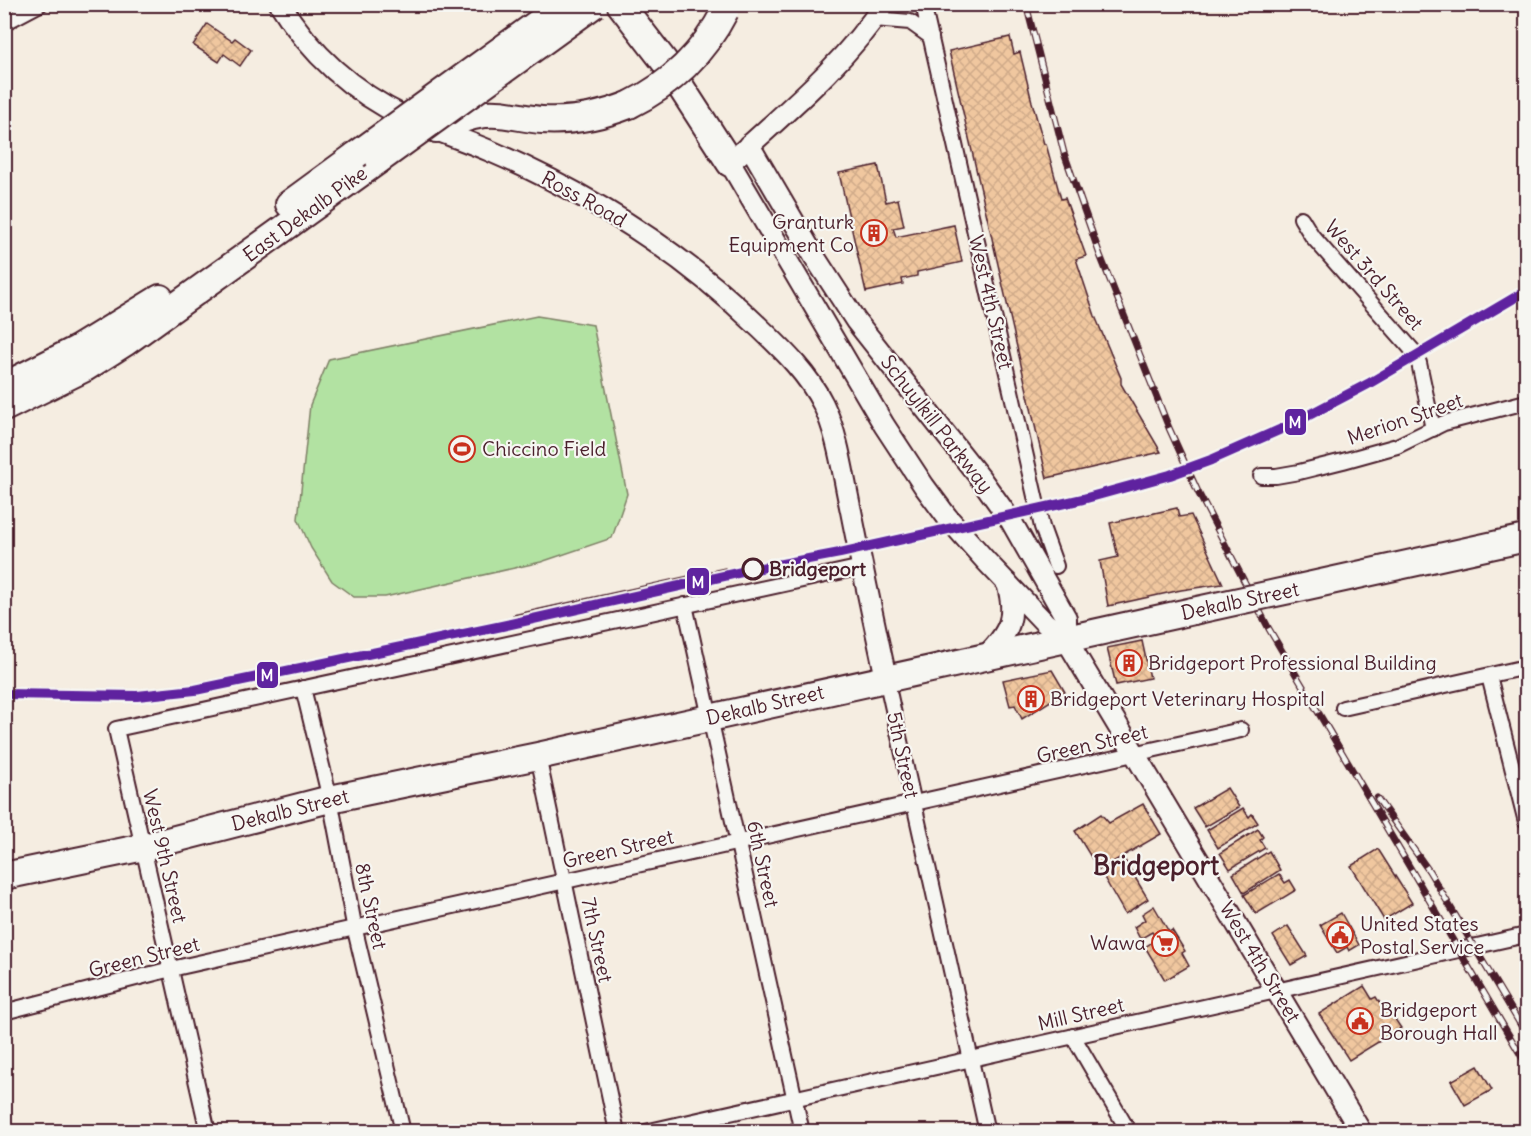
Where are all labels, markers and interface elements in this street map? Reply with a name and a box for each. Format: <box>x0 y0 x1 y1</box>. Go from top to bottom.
street label: East Dekalb Pike <box>238 160 372 267</box>
street label: Ross Road <box>537 165 631 232</box>
place label: Granturk Equipment Co <box>729 209 854 257</box>
street label: West 3rd Street <box>1320 214 1429 335</box>
building icon: Granturk Equipment Co <box>859 218 889 248</box>
street label: West 4th Street <box>964 232 1019 372</box>
street label: Schuylkill Parkway <box>876 350 999 498</box>
street label: Merion Street <box>1344 387 1466 450</box>
line badge: M <box>1284 408 1307 436</box>
text: M <box>1289 412 1302 432</box>
sports icon: Chiccino Field <box>447 434 477 464</box>
place label: Chiccino Field <box>482 436 606 461</box>
place label: Bridgeport <box>769 556 866 581</box>
marker: Bridgeport <box>742 558 764 580</box>
line badge: M <box>686 567 710 596</box>
text: M <box>692 572 705 592</box>
street label: Dekalb Street <box>1179 576 1301 625</box>
building icon: Bridgeport Professional Building <box>1114 648 1144 678</box>
place label: Bridgeport Professional Building <box>1148 650 1437 675</box>
line badge: M <box>256 661 279 689</box>
text: M <box>261 665 274 685</box>
street label: Dekalb Street <box>704 679 826 730</box>
building icon: Bridgeport Veterinary Hospital <box>1016 684 1046 714</box>
place label: Bridgeport Veterinary Hospital <box>1050 686 1325 711</box>
street label: 5th Street <box>882 709 925 801</box>
street label: Green Street <box>1034 719 1150 768</box>
street label: Dekalb Street <box>229 783 351 836</box>
street label: West 9th Street <box>138 786 193 926</box>
street label: 6th Street <box>742 818 785 910</box>
street label: Green Street <box>560 824 676 873</box>
district label: Bridgeport <box>1093 849 1219 882</box>
street label: 8th Street <box>350 860 393 952</box>
street label: 7th Street <box>576 895 619 985</box>
street label: West 4th Street <box>1214 897 1307 1027</box>
place label: United States Postal Service <box>1360 911 1484 959</box>
public building icon: United States Postal Service <box>1325 920 1355 950</box>
supermarket icon: Wawa <box>1150 928 1180 958</box>
place label: Wawa <box>1090 930 1146 955</box>
street label: Green Street <box>86 931 202 982</box>
street label: Mill Street <box>1035 991 1127 1036</box>
place label: Bridgeport Borough Hall <box>1380 997 1497 1045</box>
public building icon: Bridgeport Borough Hall <box>1345 1006 1375 1036</box>

